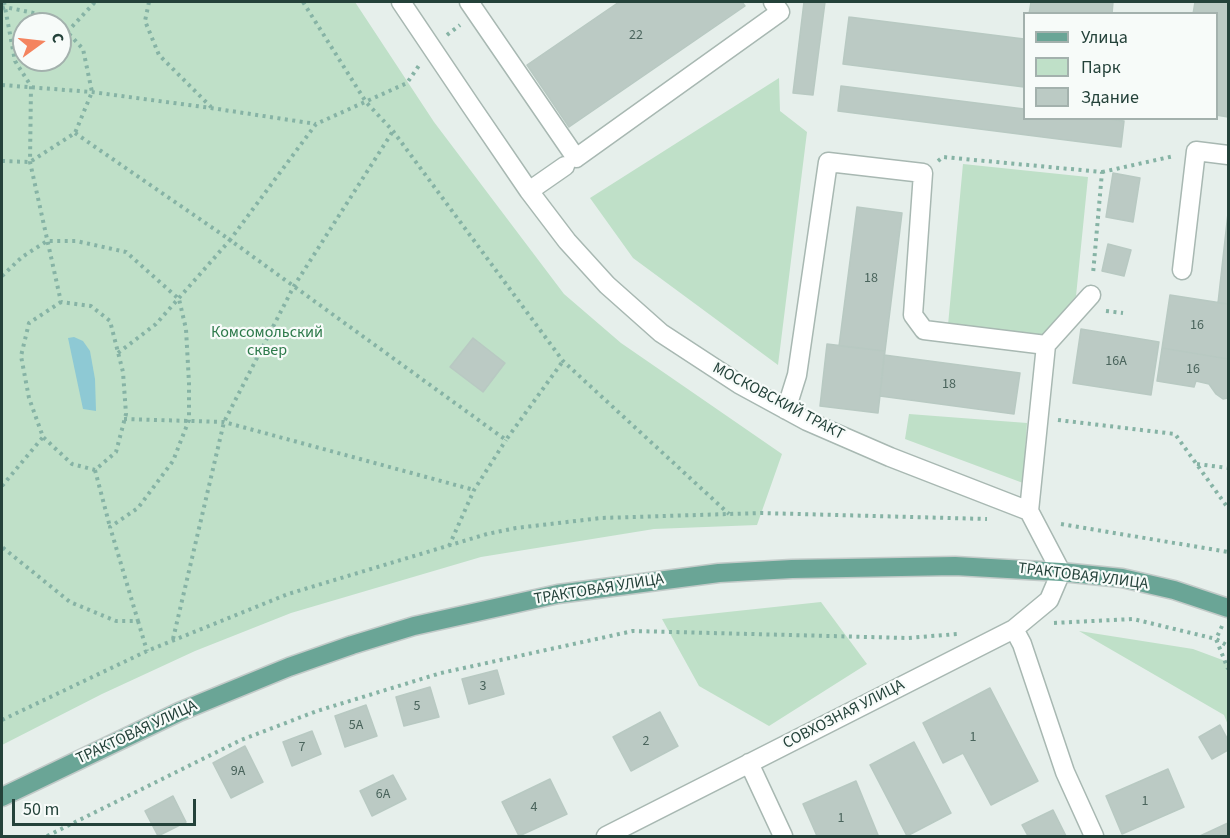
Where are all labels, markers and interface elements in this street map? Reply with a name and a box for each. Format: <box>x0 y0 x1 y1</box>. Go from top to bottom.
north arrow <box>12 12 72 72</box>
legend <box>1023 12 1218 120</box>
text: Улица <box>1081 25 1128 50</box>
house number: 22 <box>629 28 643 44</box>
text: С <box>46 31 69 45</box>
text: Парк <box>1081 55 1121 80</box>
text: Здание <box>1081 85 1139 110</box>
house number: 18 <box>864 271 878 287</box>
house number: 16 <box>1190 318 1204 334</box>
park label: Комсомольский сквер <box>211 323 323 361</box>
house number: 16А <box>1105 354 1127 370</box>
street label: МОСКОВСКИЙ ТРАКТ <box>709 359 847 445</box>
house number: 16 <box>1186 362 1200 378</box>
house number: 18 <box>942 377 956 393</box>
street label: ТРАКТОВАЯ УЛИЦА <box>1017 559 1149 595</box>
street label: ТРАКТОВАЯ УЛИЦА <box>533 570 665 610</box>
street label: СОВХОЗНАЯ УЛИЦА <box>780 676 908 754</box>
house number: 3 <box>480 679 486 695</box>
street label: ТРАКТОВАЯ УЛИЦА <box>74 697 200 769</box>
house number: 5 <box>414 699 420 715</box>
house number: 5А <box>349 718 363 734</box>
house number: 1 <box>970 730 976 746</box>
house number: 2 <box>643 734 649 750</box>
house number: 7 <box>299 740 305 756</box>
house number: 9А <box>231 764 245 780</box>
scale bar <box>15 787 200 825</box>
house number: 6А <box>376 787 390 803</box>
house number: 1 <box>1142 794 1148 810</box>
text: 50 m <box>23 797 59 822</box>
house number: 4 <box>531 800 537 816</box>
house number: 1 <box>838 811 844 827</box>

